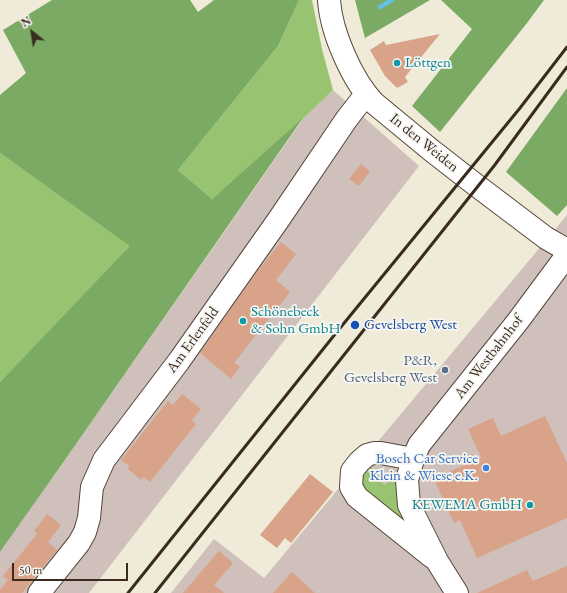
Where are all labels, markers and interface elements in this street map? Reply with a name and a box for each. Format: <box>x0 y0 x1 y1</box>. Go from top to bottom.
north arrow <box>12 12 52 52</box>
text: N <box>19 13 33 30</box>
place label: Löttgen <box>405 54 451 72</box>
marker: Löttgen <box>392 58 402 68</box>
street label: In den Weiden <box>386 110 462 176</box>
street label: Am Erlenfeld <box>163 303 223 377</box>
place label: Schönebeck & Sohn GmbH <box>251 303 341 338</box>
street label: Am Westbahnhof <box>451 311 527 403</box>
marker: Schönebeck & Sohn GmbH <box>238 316 248 326</box>
place label: Gevelsberg West <box>364 316 457 334</box>
marker: Gevelsberg West <box>349 319 361 331</box>
place label: P&R, Gevelsberg West <box>344 352 437 387</box>
marker: P&R, Gevelsberg West <box>440 365 450 375</box>
place label: Bosch Car Service Klein & Wiese e.K. <box>370 450 478 485</box>
marker: Bosch Car Service Klein & Wiese e.K. <box>481 463 491 473</box>
place label: KEWEMA GmbH <box>412 496 522 514</box>
marker: KEWEMA GmbH <box>525 500 535 510</box>
scale bar <box>14 555 130 581</box>
text: 50 m <box>19 562 42 578</box>

